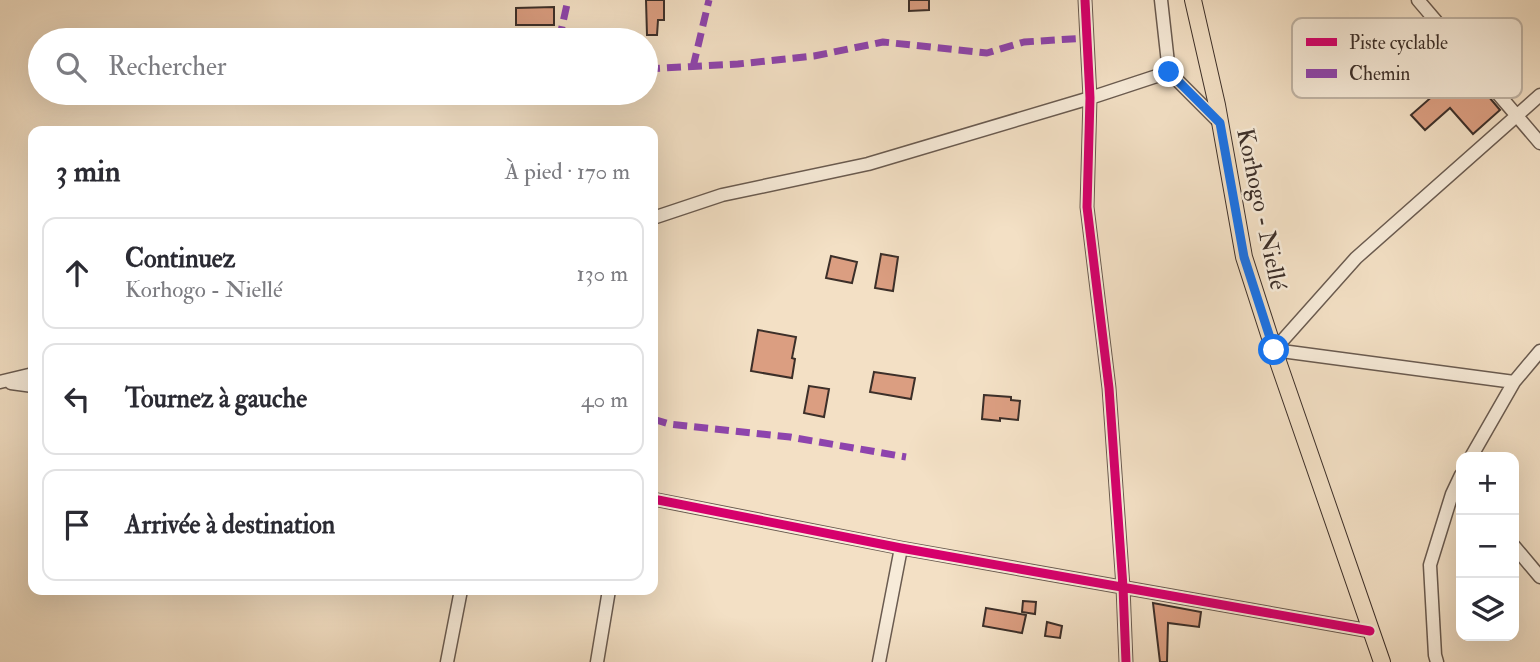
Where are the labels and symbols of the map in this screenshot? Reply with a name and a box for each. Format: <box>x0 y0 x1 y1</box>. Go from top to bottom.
legend <box>1292 18 1522 98</box>
text: Piste cyclable <box>1349 31 1448 55</box>
route end <box>1153 56 1184 87</box>
text: Chemin <box>1349 62 1411 86</box>
street label: Korhogo - Niellé <box>1229 125 1294 294</box>
route start <box>1258 334 1289 365</box>

